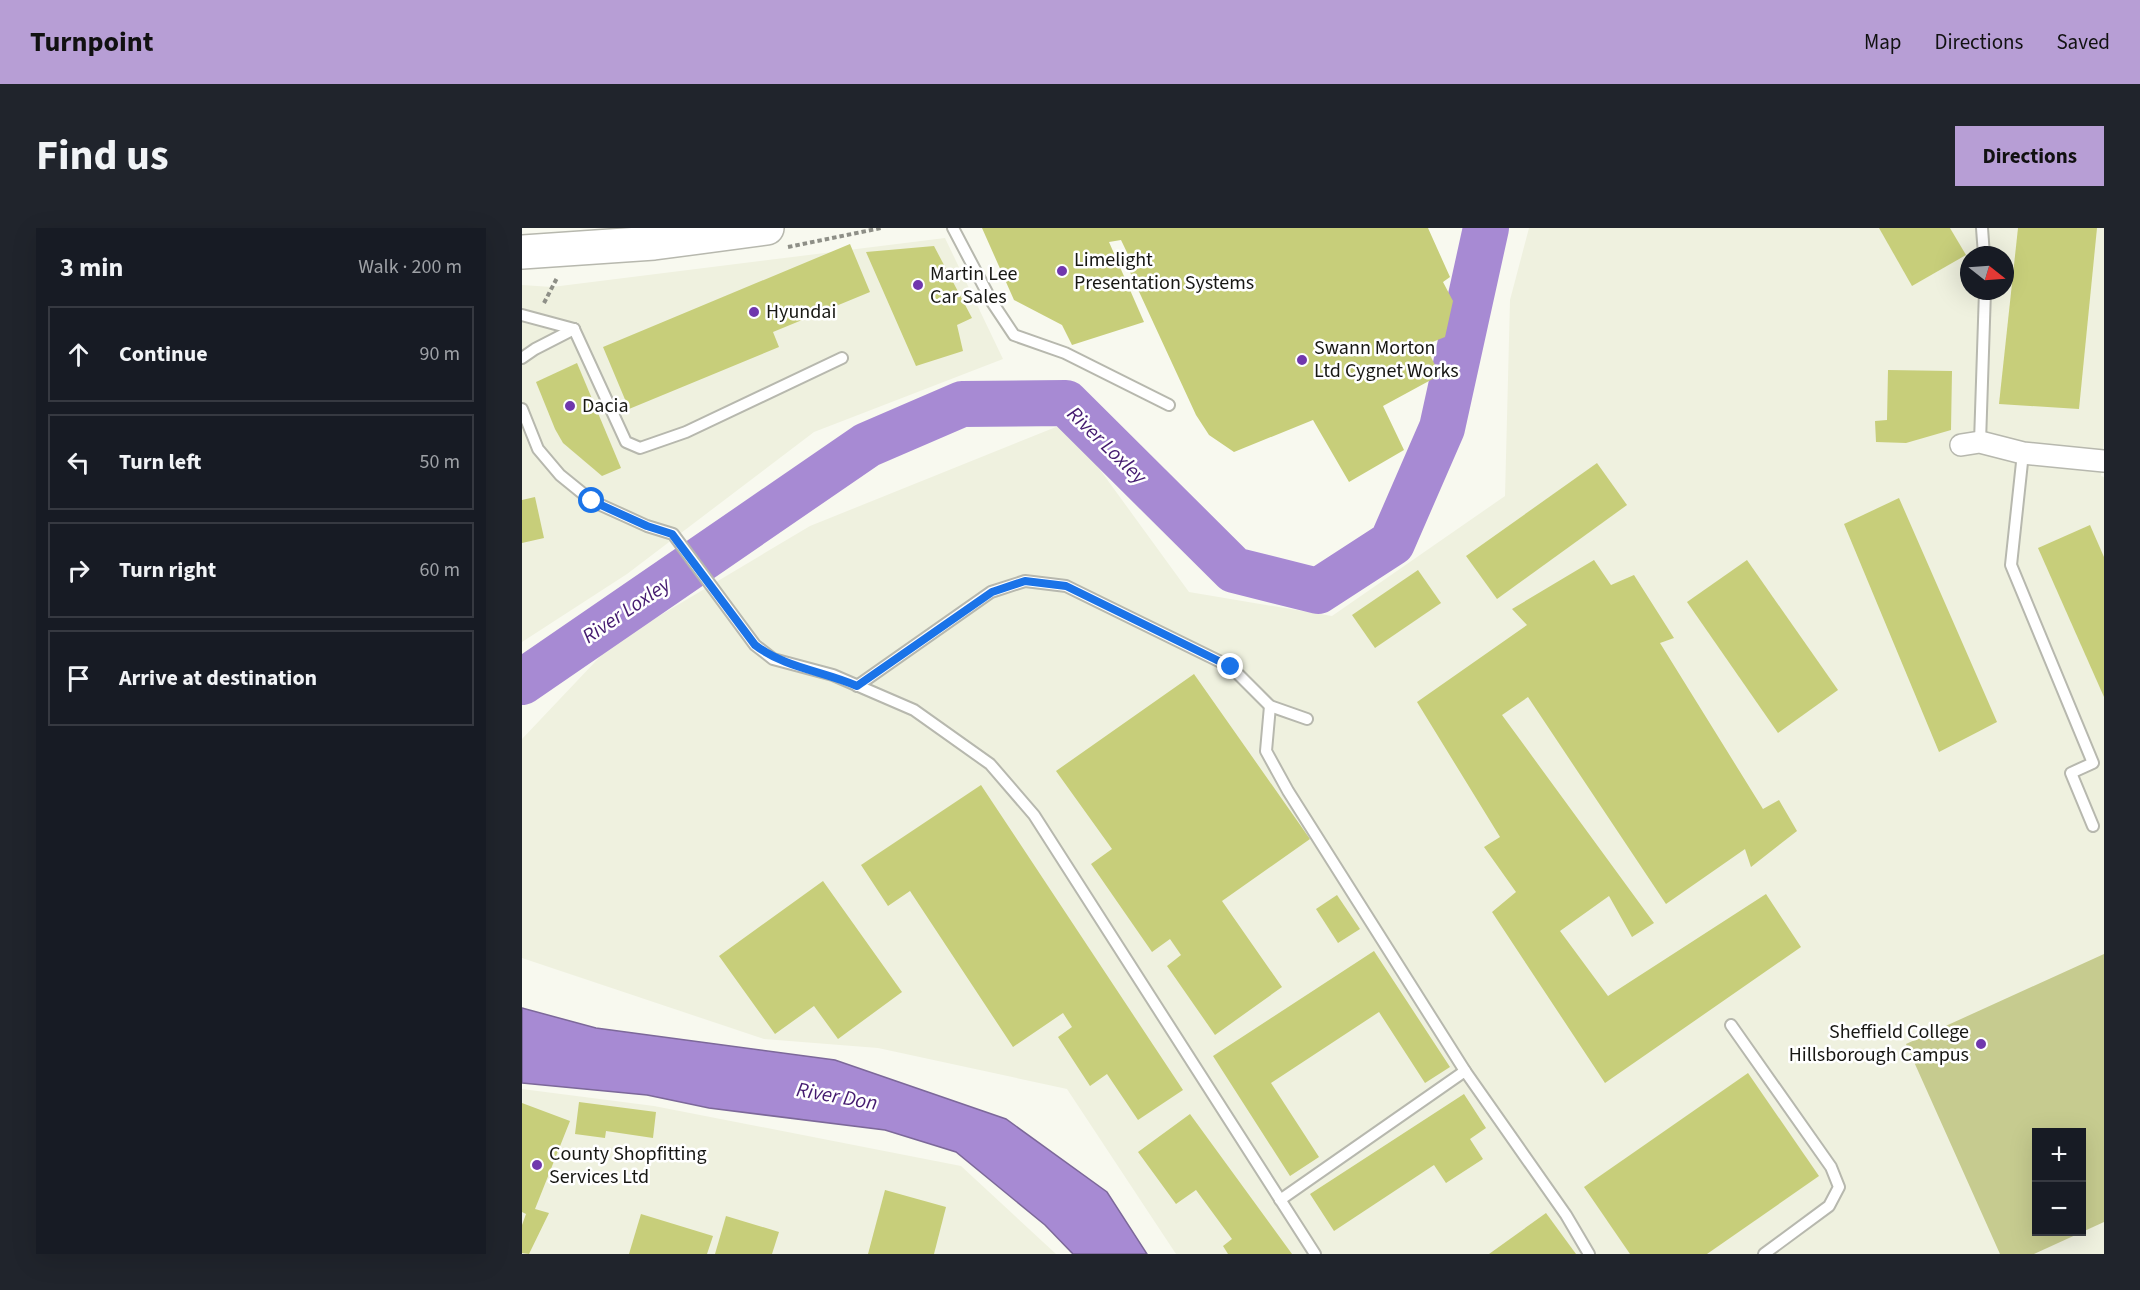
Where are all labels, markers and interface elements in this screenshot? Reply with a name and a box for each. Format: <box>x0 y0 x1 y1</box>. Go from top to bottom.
text: Turnpoint <box>30 22 154 62</box>
text: Map <box>1864 27 1902 57</box>
text: Directions <box>1935 27 2023 57</box>
text: Saved <box>2056 27 2110 57</box>
text: Find us <box>36 126 169 186</box>
button: Directions <box>1955 126 2104 186</box>
place label: Limelight Presentation Systems <box>1074 246 1254 297</box>
north arrow <box>1960 246 2014 300</box>
text: 3 min <box>60 249 123 286</box>
text: Walk · 200 m <box>358 253 462 281</box>
place label: Martin Lee Car Sales <box>930 260 1018 311</box>
marker: Limelight Presentation Systems <box>1055 264 1069 278</box>
marker: Martin Lee Car Sales <box>911 278 925 292</box>
place label: Hyundai <box>766 298 836 326</box>
marker: Hyundai <box>747 305 761 319</box>
place label: Swann Morton Ltd Cygnet Works <box>1314 334 1459 385</box>
icon: ahead <box>62 338 95 371</box>
text: Continue <box>119 338 208 370</box>
text: 90 m <box>420 340 460 368</box>
marker: Swann Morton Ltd Cygnet Works <box>1295 353 1309 367</box>
place label: Dacia <box>582 392 629 420</box>
marker: Dacia <box>563 399 577 413</box>
water label: River Loxley <box>1060 399 1155 492</box>
icon: left <box>62 446 95 479</box>
text: Turn left <box>119 446 201 478</box>
text: 50 m <box>420 448 460 476</box>
route start <box>578 487 604 513</box>
icon: right <box>62 554 95 587</box>
text: Turn right <box>119 554 216 586</box>
text: 60 m <box>420 556 460 584</box>
water label: River Loxley <box>576 569 677 651</box>
route end <box>1217 653 1243 679</box>
icon: arrive <box>62 662 95 695</box>
text: Arrive at destination <box>119 662 317 694</box>
place label: Sheffield College Hillsborough Campus <box>1789 1018 1969 1069</box>
marker: Sheffield College Hillsborough Campus <box>1974 1037 1988 1051</box>
water label: River Don <box>794 1074 880 1118</box>
map controls <box>2032 1128 2086 1236</box>
button: + <box>2032 1128 2086 1182</box>
place label: County Shopfitting Services Ltd <box>549 1140 706 1191</box>
marker: County Shopfitting Services Ltd <box>530 1158 544 1172</box>
button: − <box>2032 1182 2086 1236</box>

